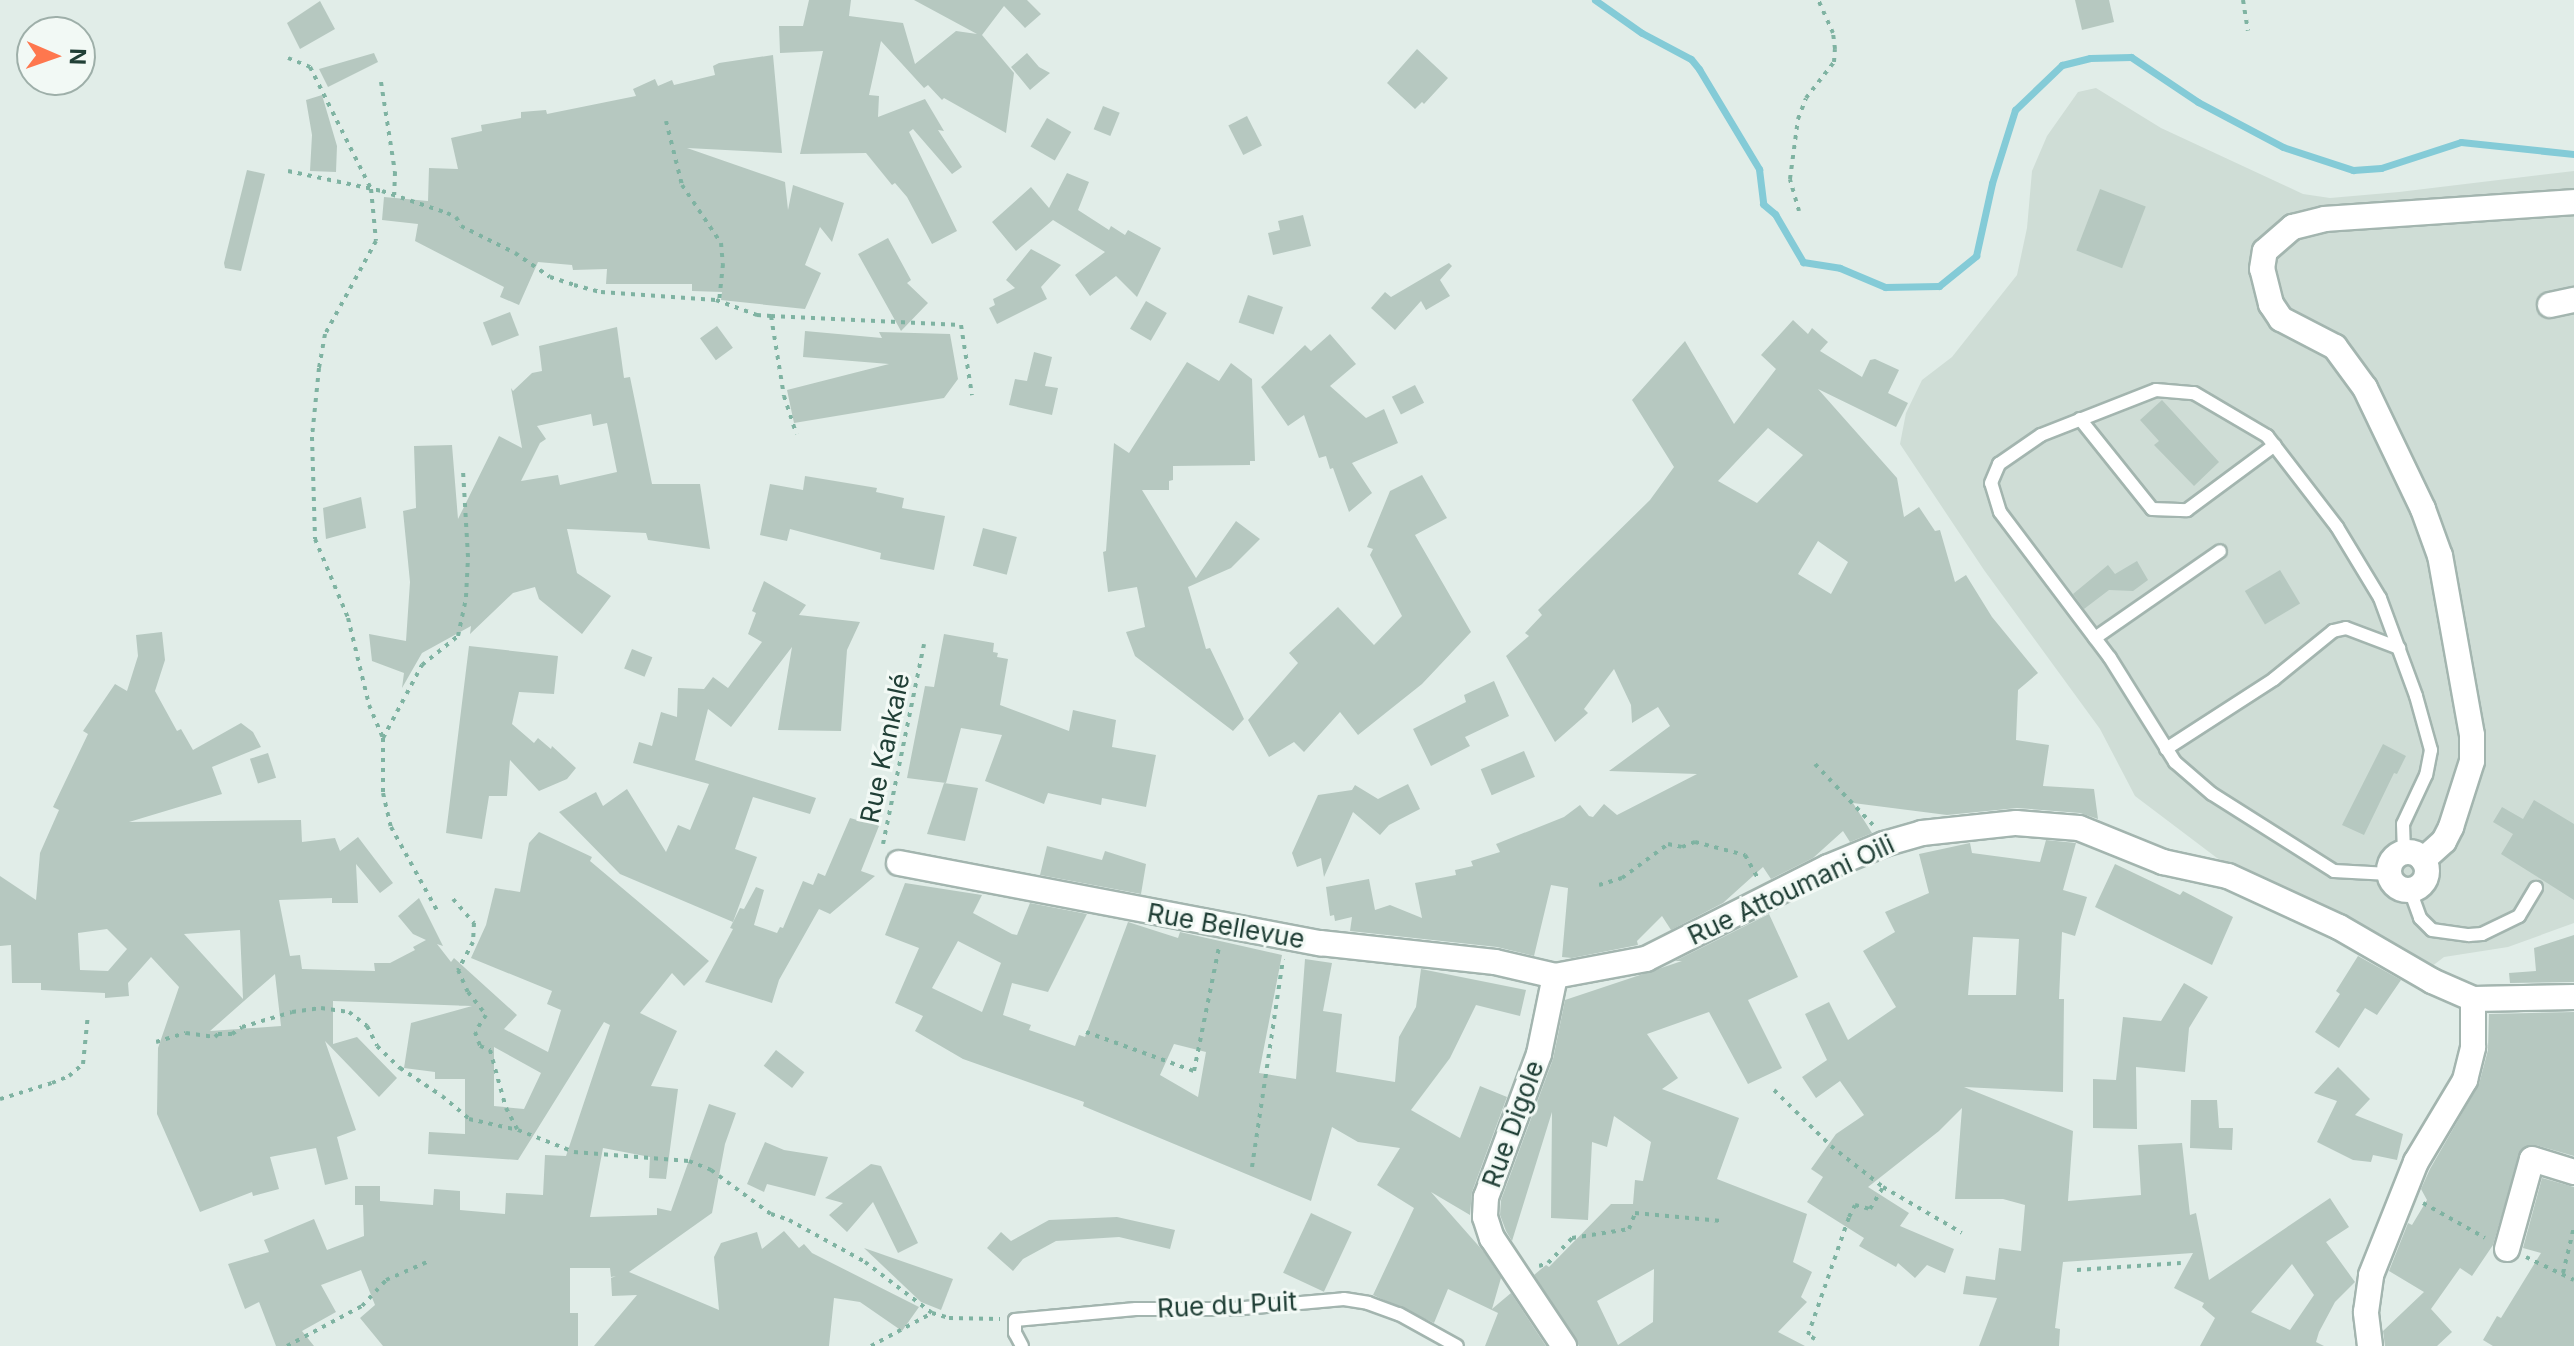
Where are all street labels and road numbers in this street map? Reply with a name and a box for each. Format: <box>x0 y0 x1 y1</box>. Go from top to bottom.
street label: Rue Kankalé <box>854 670 916 826</box>
street label: Rue Attoumani Oili <box>1683 828 1899 952</box>
street label: Rue Bellevue <box>1145 897 1307 955</box>
street label: Rue Digole <box>1476 1056 1550 1192</box>
street label: Rue du Puit <box>1156 1286 1298 1324</box>

